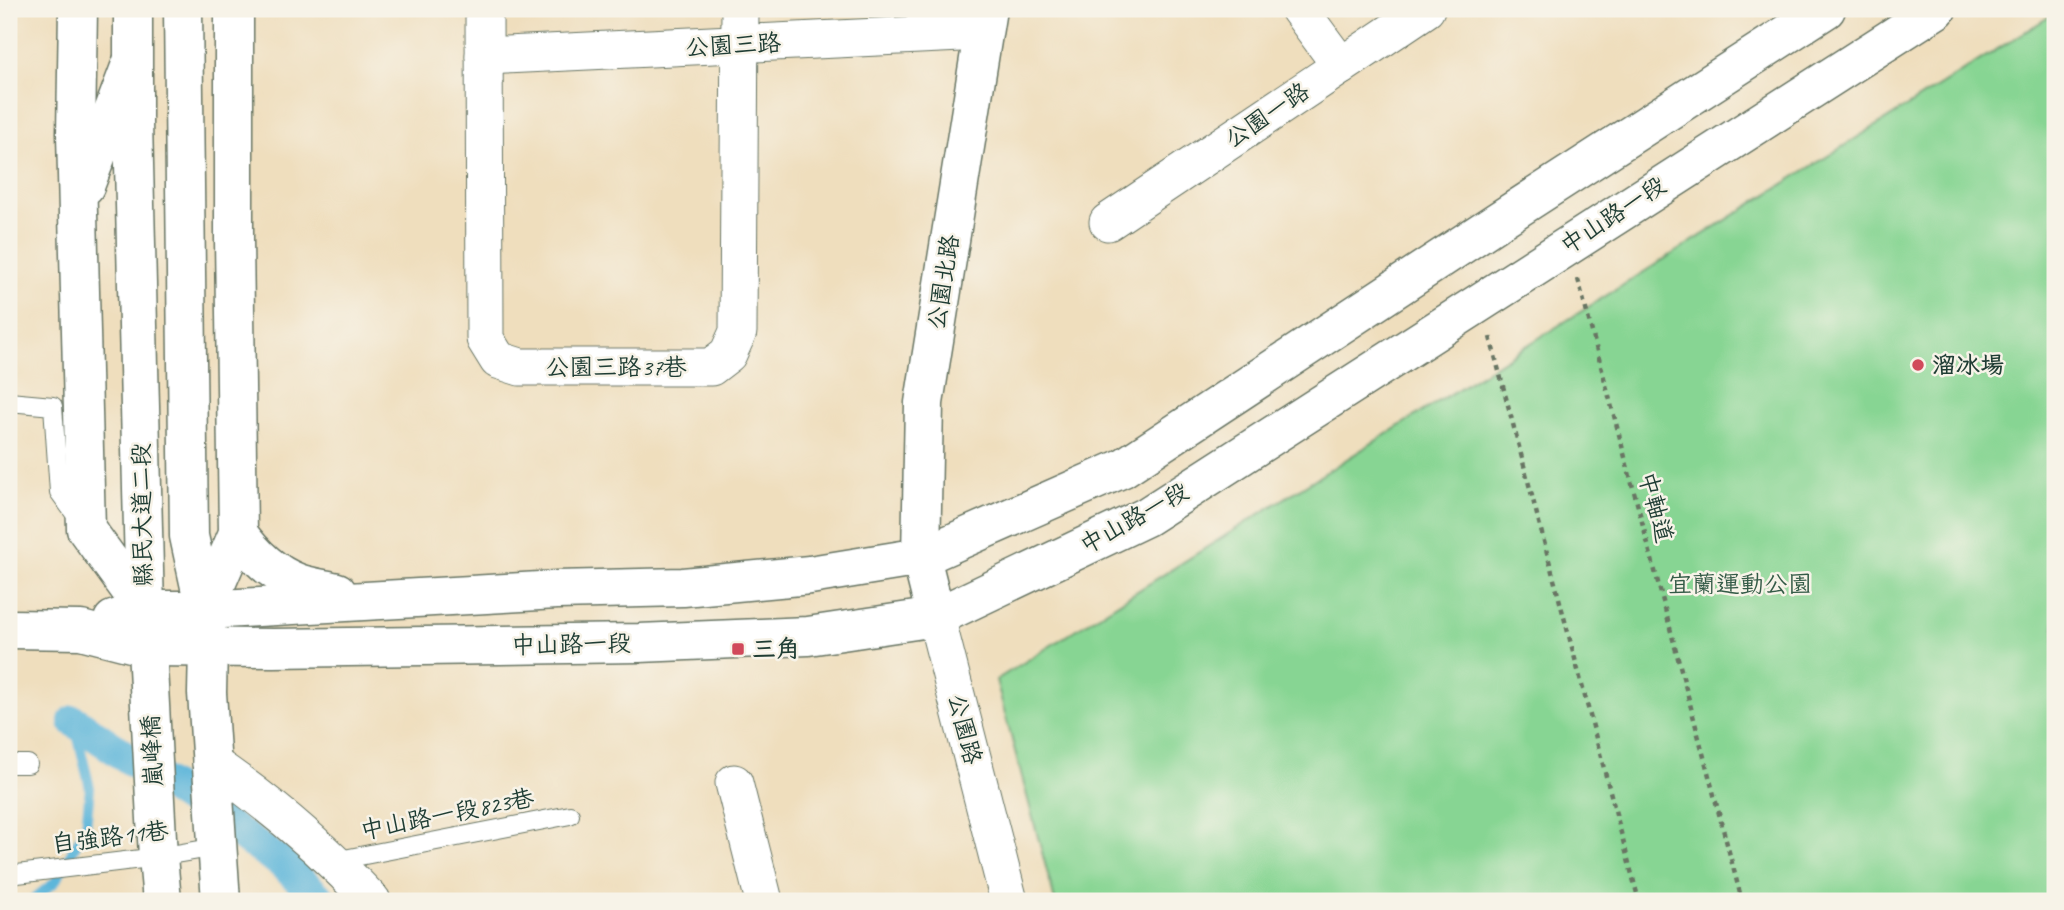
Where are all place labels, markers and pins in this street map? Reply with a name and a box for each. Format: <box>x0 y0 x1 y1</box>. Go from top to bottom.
place label: 溜冰場 <box>1932 350 2004 380</box>
marker: 溜冰場 <box>1910 357 1926 373</box>
place label: 三角 <box>752 634 800 664</box>
marker: 三角 <box>730 641 746 657</box>

